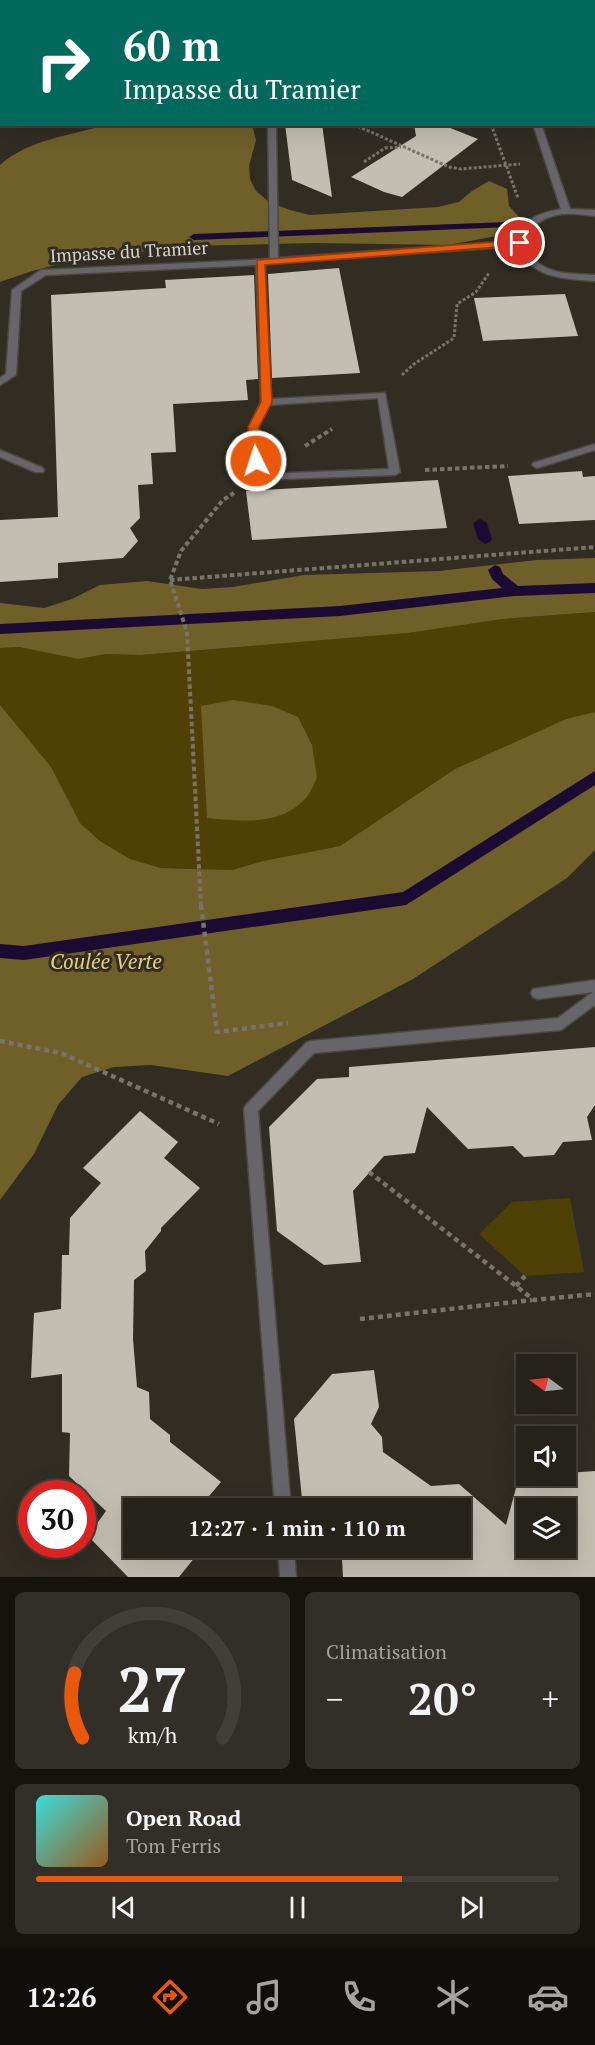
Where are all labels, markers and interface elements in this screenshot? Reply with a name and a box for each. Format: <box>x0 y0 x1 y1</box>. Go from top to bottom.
text: 60 m <box>123 17 221 73</box>
icon: right <box>24 24 102 102</box>
text: Impasse du Tramier <box>123 71 361 107</box>
pin <box>494 217 545 268</box>
icon: arrive <box>503 226 536 259</box>
street label: Impasse du Tramier <box>49 235 209 267</box>
position arrow <box>224 429 288 493</box>
park label: Coulée Verte <box>50 947 162 975</box>
north arrow <box>516 1354 576 1414</box>
map controls <box>516 1354 576 1558</box>
button: sound <box>516 1426 576 1486</box>
speed limit sign: 30 <box>18 1480 96 1558</box>
button: layers <box>516 1498 576 1558</box>
text: 12:27 · 1 min · 110 m <box>188 1513 406 1542</box>
text: Climatisation <box>326 1638 447 1665</box>
text: 27 <box>117 1647 188 1730</box>
text: 20° <box>408 1668 477 1728</box>
text: − <box>326 1677 344 1720</box>
text: + <box>541 1677 559 1720</box>
text: km/h <box>128 1721 178 1749</box>
text: Open Road <box>126 1803 241 1832</box>
text: Tom Ferris <box>126 1832 221 1859</box>
icon: previous <box>107 1891 140 1924</box>
icon: pause <box>281 1891 314 1924</box>
icon: next <box>455 1891 488 1924</box>
icon: directions <box>149 1976 191 2018</box>
icon: music <box>243 1976 285 2018</box>
icon: phone <box>338 1976 380 2018</box>
icon: climate <box>432 1976 474 2018</box>
icon: car <box>527 1976 569 2018</box>
text: 12:26 <box>26 1979 97 2015</box>

